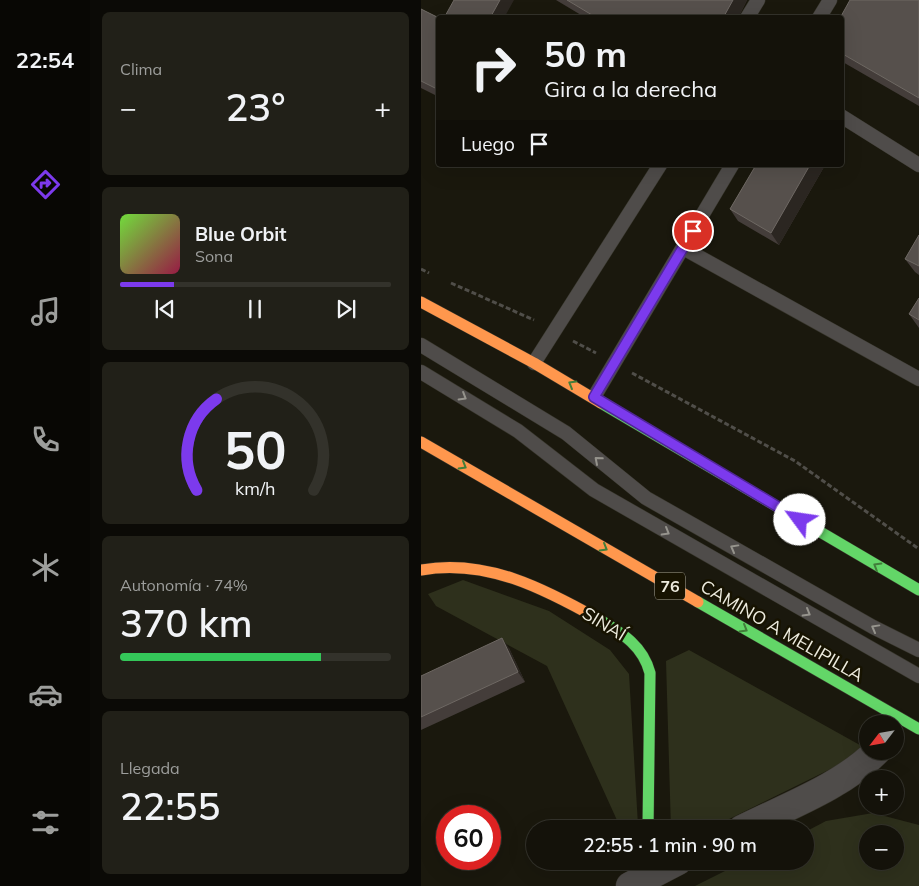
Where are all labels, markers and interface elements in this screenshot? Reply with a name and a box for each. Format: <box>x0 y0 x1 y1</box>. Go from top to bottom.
text: 50 m <box>544 32 627 76</box>
icon: right <box>461 35 526 100</box>
text: 22:54 <box>16 46 74 74</box>
text: Clima <box>120 59 162 79</box>
text: Gira a la derecha <box>544 75 717 103</box>
text: 23° <box>226 83 285 131</box>
text: − <box>120 90 137 125</box>
text: + <box>374 90 391 125</box>
icon: arrive <box>525 130 553 158</box>
text: Luego <box>461 132 515 156</box>
icon: directions <box>28 167 63 202</box>
pin <box>672 210 714 252</box>
icon: arrive <box>679 217 707 245</box>
text: Blue Orbit <box>195 222 286 246</box>
text: Sona <box>195 246 233 266</box>
icon: music <box>28 294 63 329</box>
icon: previous <box>151 295 179 323</box>
icon: pause <box>241 295 269 323</box>
icon: next <box>332 295 360 323</box>
one-way arrow <box>568 381 577 391</box>
one-way arrow <box>457 391 466 401</box>
text: 50 <box>224 417 287 482</box>
icon: phone <box>28 422 63 457</box>
one-way arrow <box>594 456 603 465</box>
one-way arrow <box>458 460 467 470</box>
text: km/h <box>235 477 276 499</box>
position arrow <box>773 493 825 545</box>
one-way arrow <box>661 525 670 535</box>
one-way arrow <box>598 541 607 551</box>
one-way arrow <box>730 544 739 554</box>
icon: climate <box>28 550 63 585</box>
one-way arrow <box>873 562 882 572</box>
road number: 76 <box>655 572 685 600</box>
street label: CAMINO A MELIPILLA <box>697 574 868 687</box>
text: Autonomía · 74% <box>120 575 248 595</box>
text: 370 km <box>120 599 253 647</box>
street label: SINAÍ <box>578 602 632 646</box>
one-way arrow <box>801 607 810 617</box>
one-way arrow <box>739 623 748 633</box>
one-way arrow <box>872 624 881 634</box>
icon: car <box>28 677 63 712</box>
north arrow <box>859 715 903 760</box>
map controls <box>859 715 904 870</box>
text: Llegada <box>120 758 180 778</box>
button: + <box>859 770 904 815</box>
text: 22:55 <box>120 782 220 830</box>
icon: filters <box>28 805 63 840</box>
speed limit sign: 60 <box>436 805 501 870</box>
button: − <box>859 825 904 870</box>
text: 22:55 · 1 min · 90 m <box>583 833 757 857</box>

